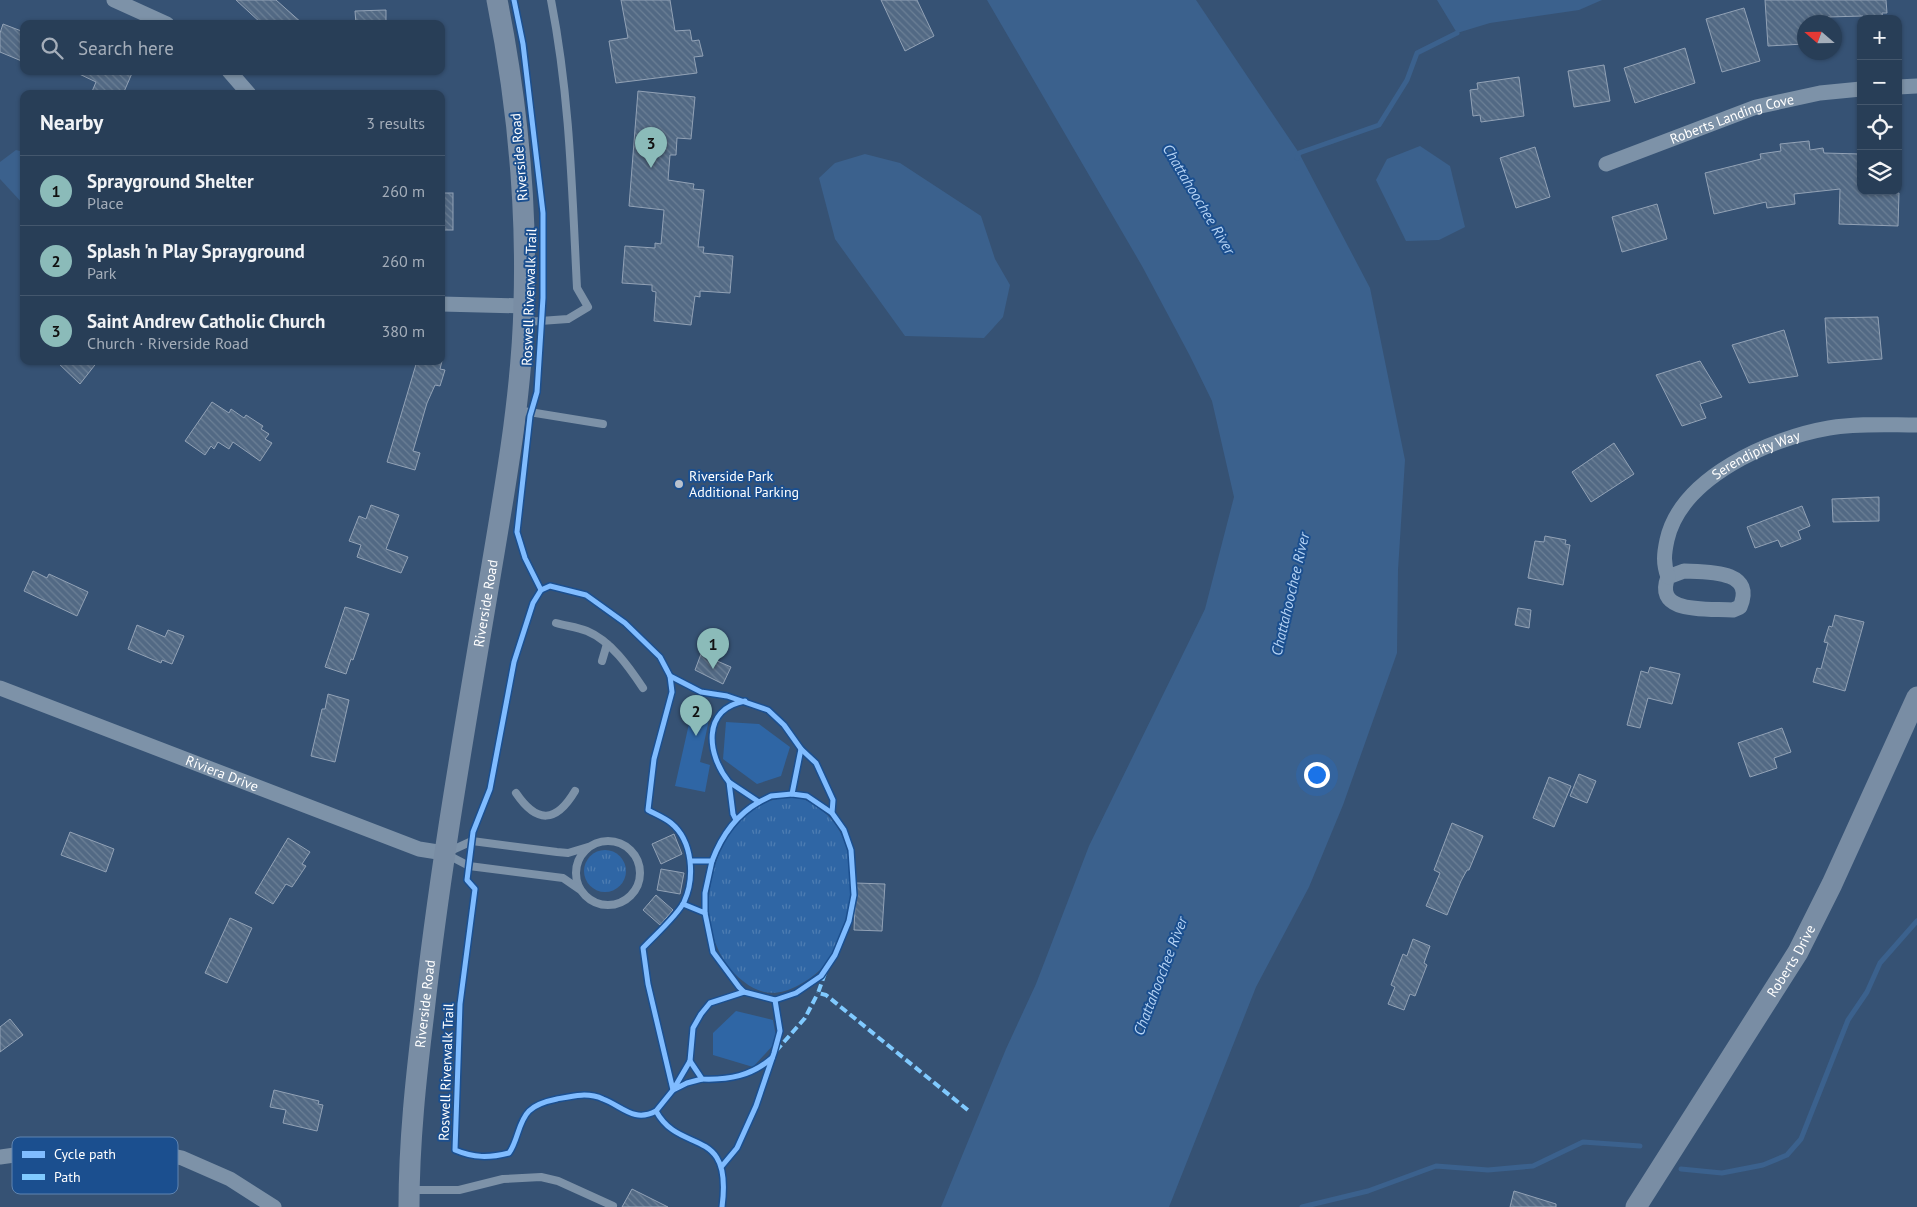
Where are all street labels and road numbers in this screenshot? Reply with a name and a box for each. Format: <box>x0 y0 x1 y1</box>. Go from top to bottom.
street label: Roberts Landing Cove <box>1667 90 1796 148</box>
street label: Riverside Road <box>506 112 532 202</box>
street label: Roswell Riverwalk Trail <box>518 228 540 366</box>
street label: Serendipity Way <box>1708 426 1803 483</box>
street label: Riverside Road <box>469 558 502 649</box>
street label: Riviera Drive <box>183 751 261 796</box>
street label: Roberts Drive <box>1763 922 1819 1000</box>
street label: Riverside Road <box>411 959 439 1049</box>
street label: Roswell Riverwalk Trail <box>435 1003 457 1141</box>

